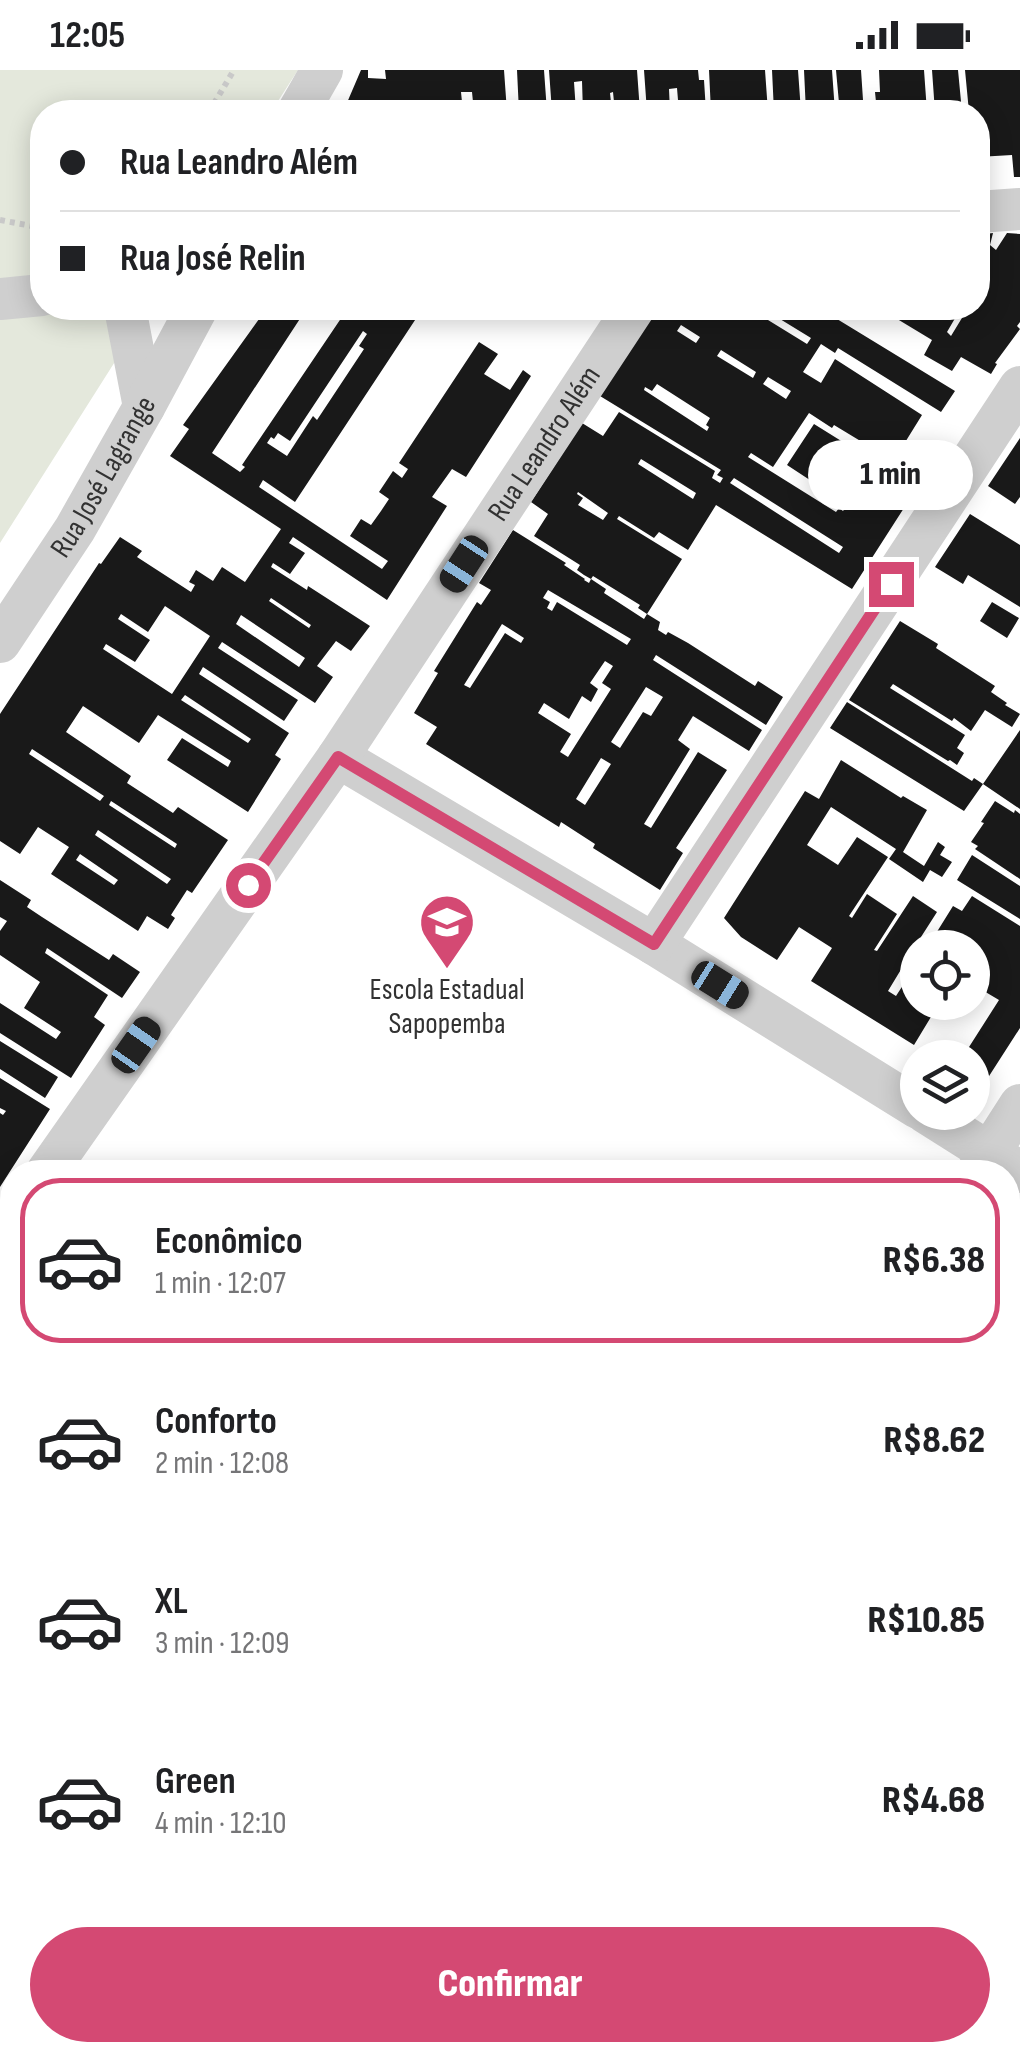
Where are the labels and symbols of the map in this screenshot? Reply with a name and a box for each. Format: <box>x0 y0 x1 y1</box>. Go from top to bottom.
street label: Rua Leandro Além <box>480 360 609 528</box>
street label: Rua José Lagrange <box>43 390 164 565</box>
callout: 1 min <box>808 439 974 509</box>
car <box>435 531 493 597</box>
route end <box>869 562 914 607</box>
route start <box>226 863 271 908</box>
school or university icon: Escola Estadual Sapopemba <box>417 892 477 971</box>
car <box>687 956 753 1014</box>
place label: Escola Estadual Sapopemba <box>369 972 525 1042</box>
car <box>107 1012 165 1078</box>

